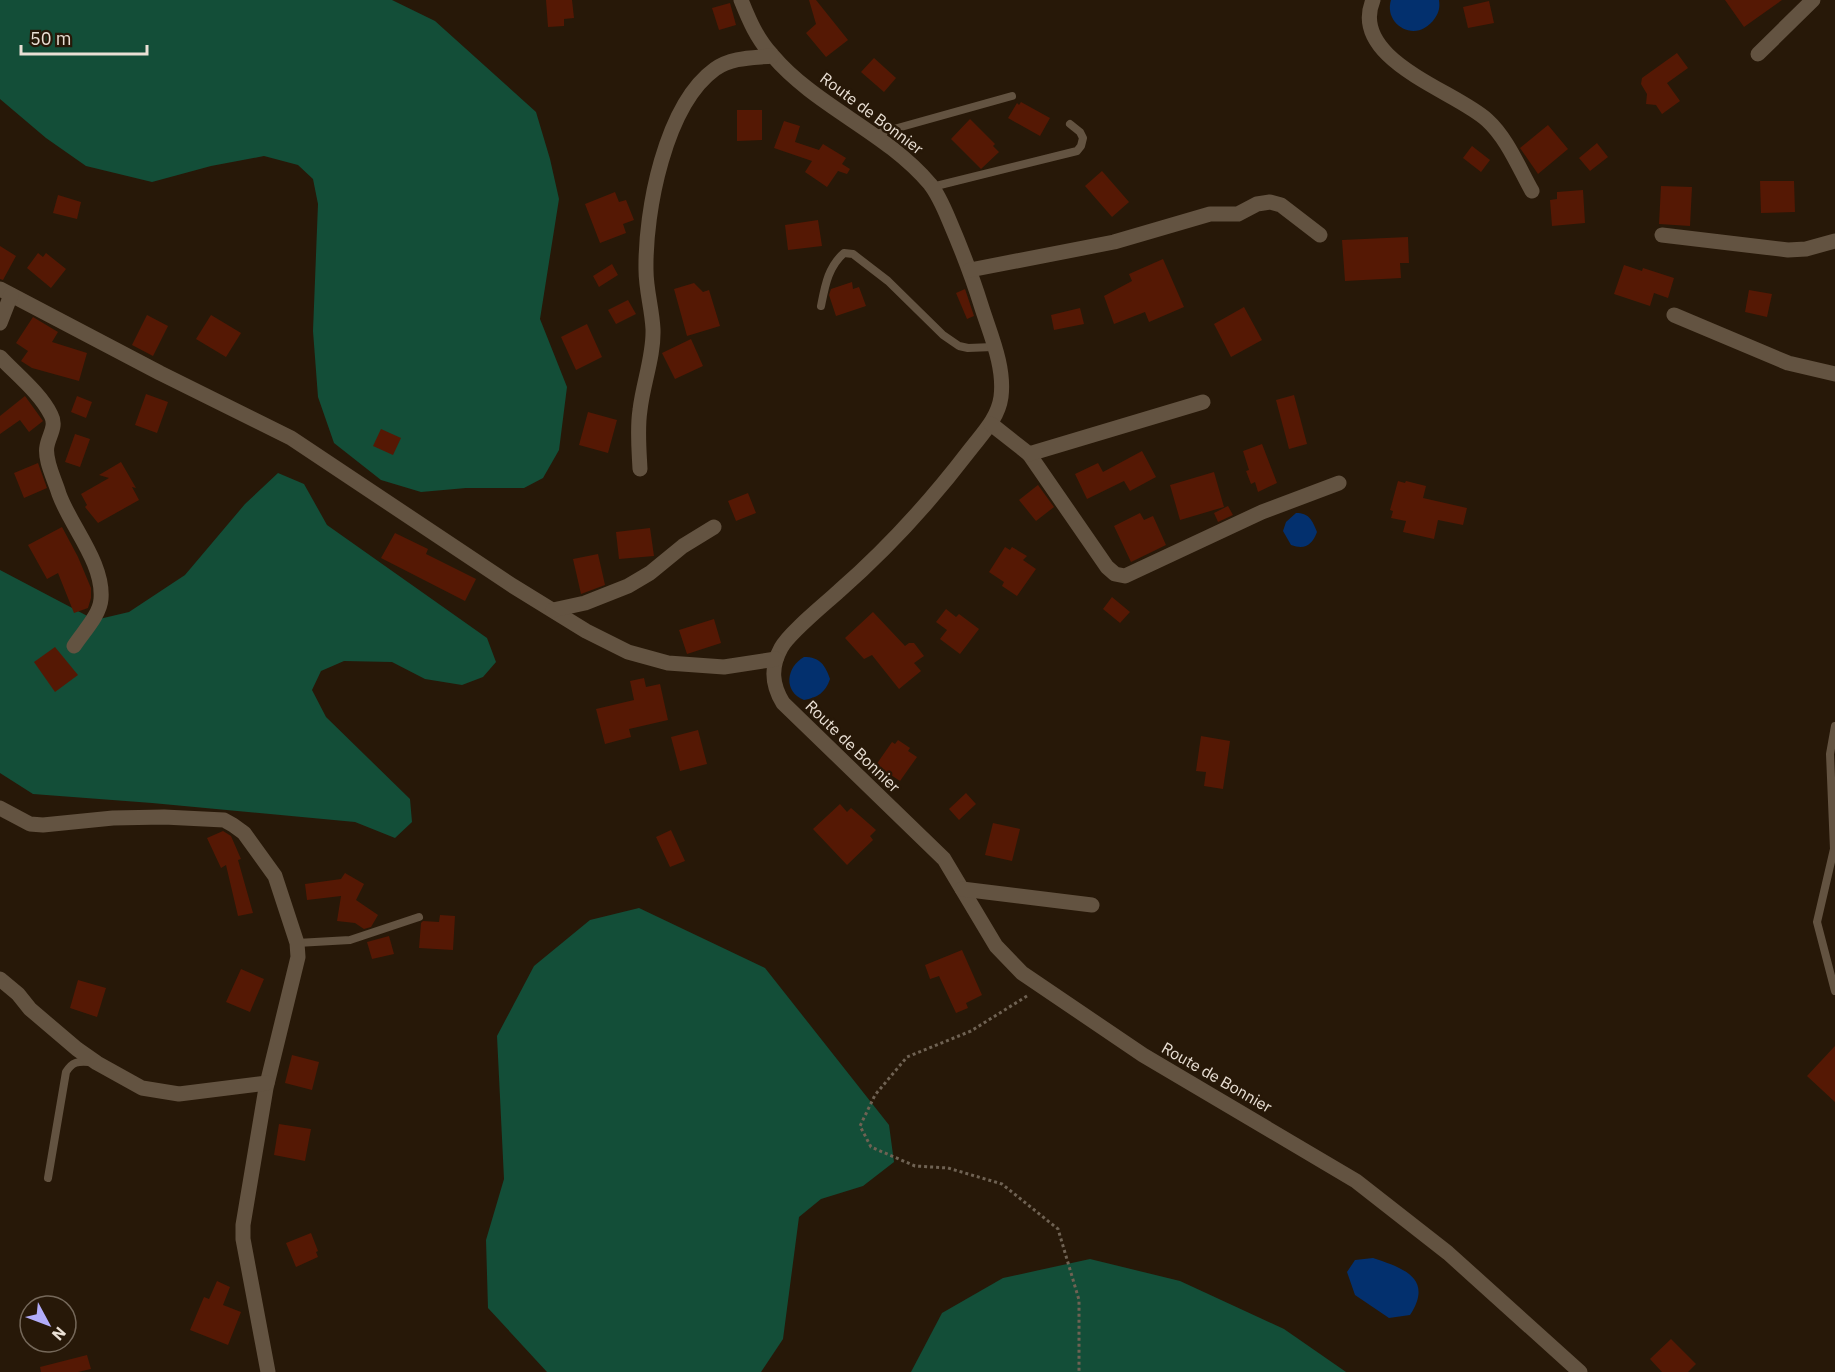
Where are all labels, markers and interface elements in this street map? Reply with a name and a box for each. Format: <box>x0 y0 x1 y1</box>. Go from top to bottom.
scale bar <box>21 18 147 56</box>
text: 50 m <box>30 27 72 50</box>
street label: Route de Bonnier <box>816 68 928 158</box>
street label: Route de Bonnier <box>801 696 905 796</box>
street label: Route de Bonnier <box>1158 1037 1276 1117</box>
north arrow <box>18 1294 78 1354</box>
text: N <box>48 1323 71 1345</box>

